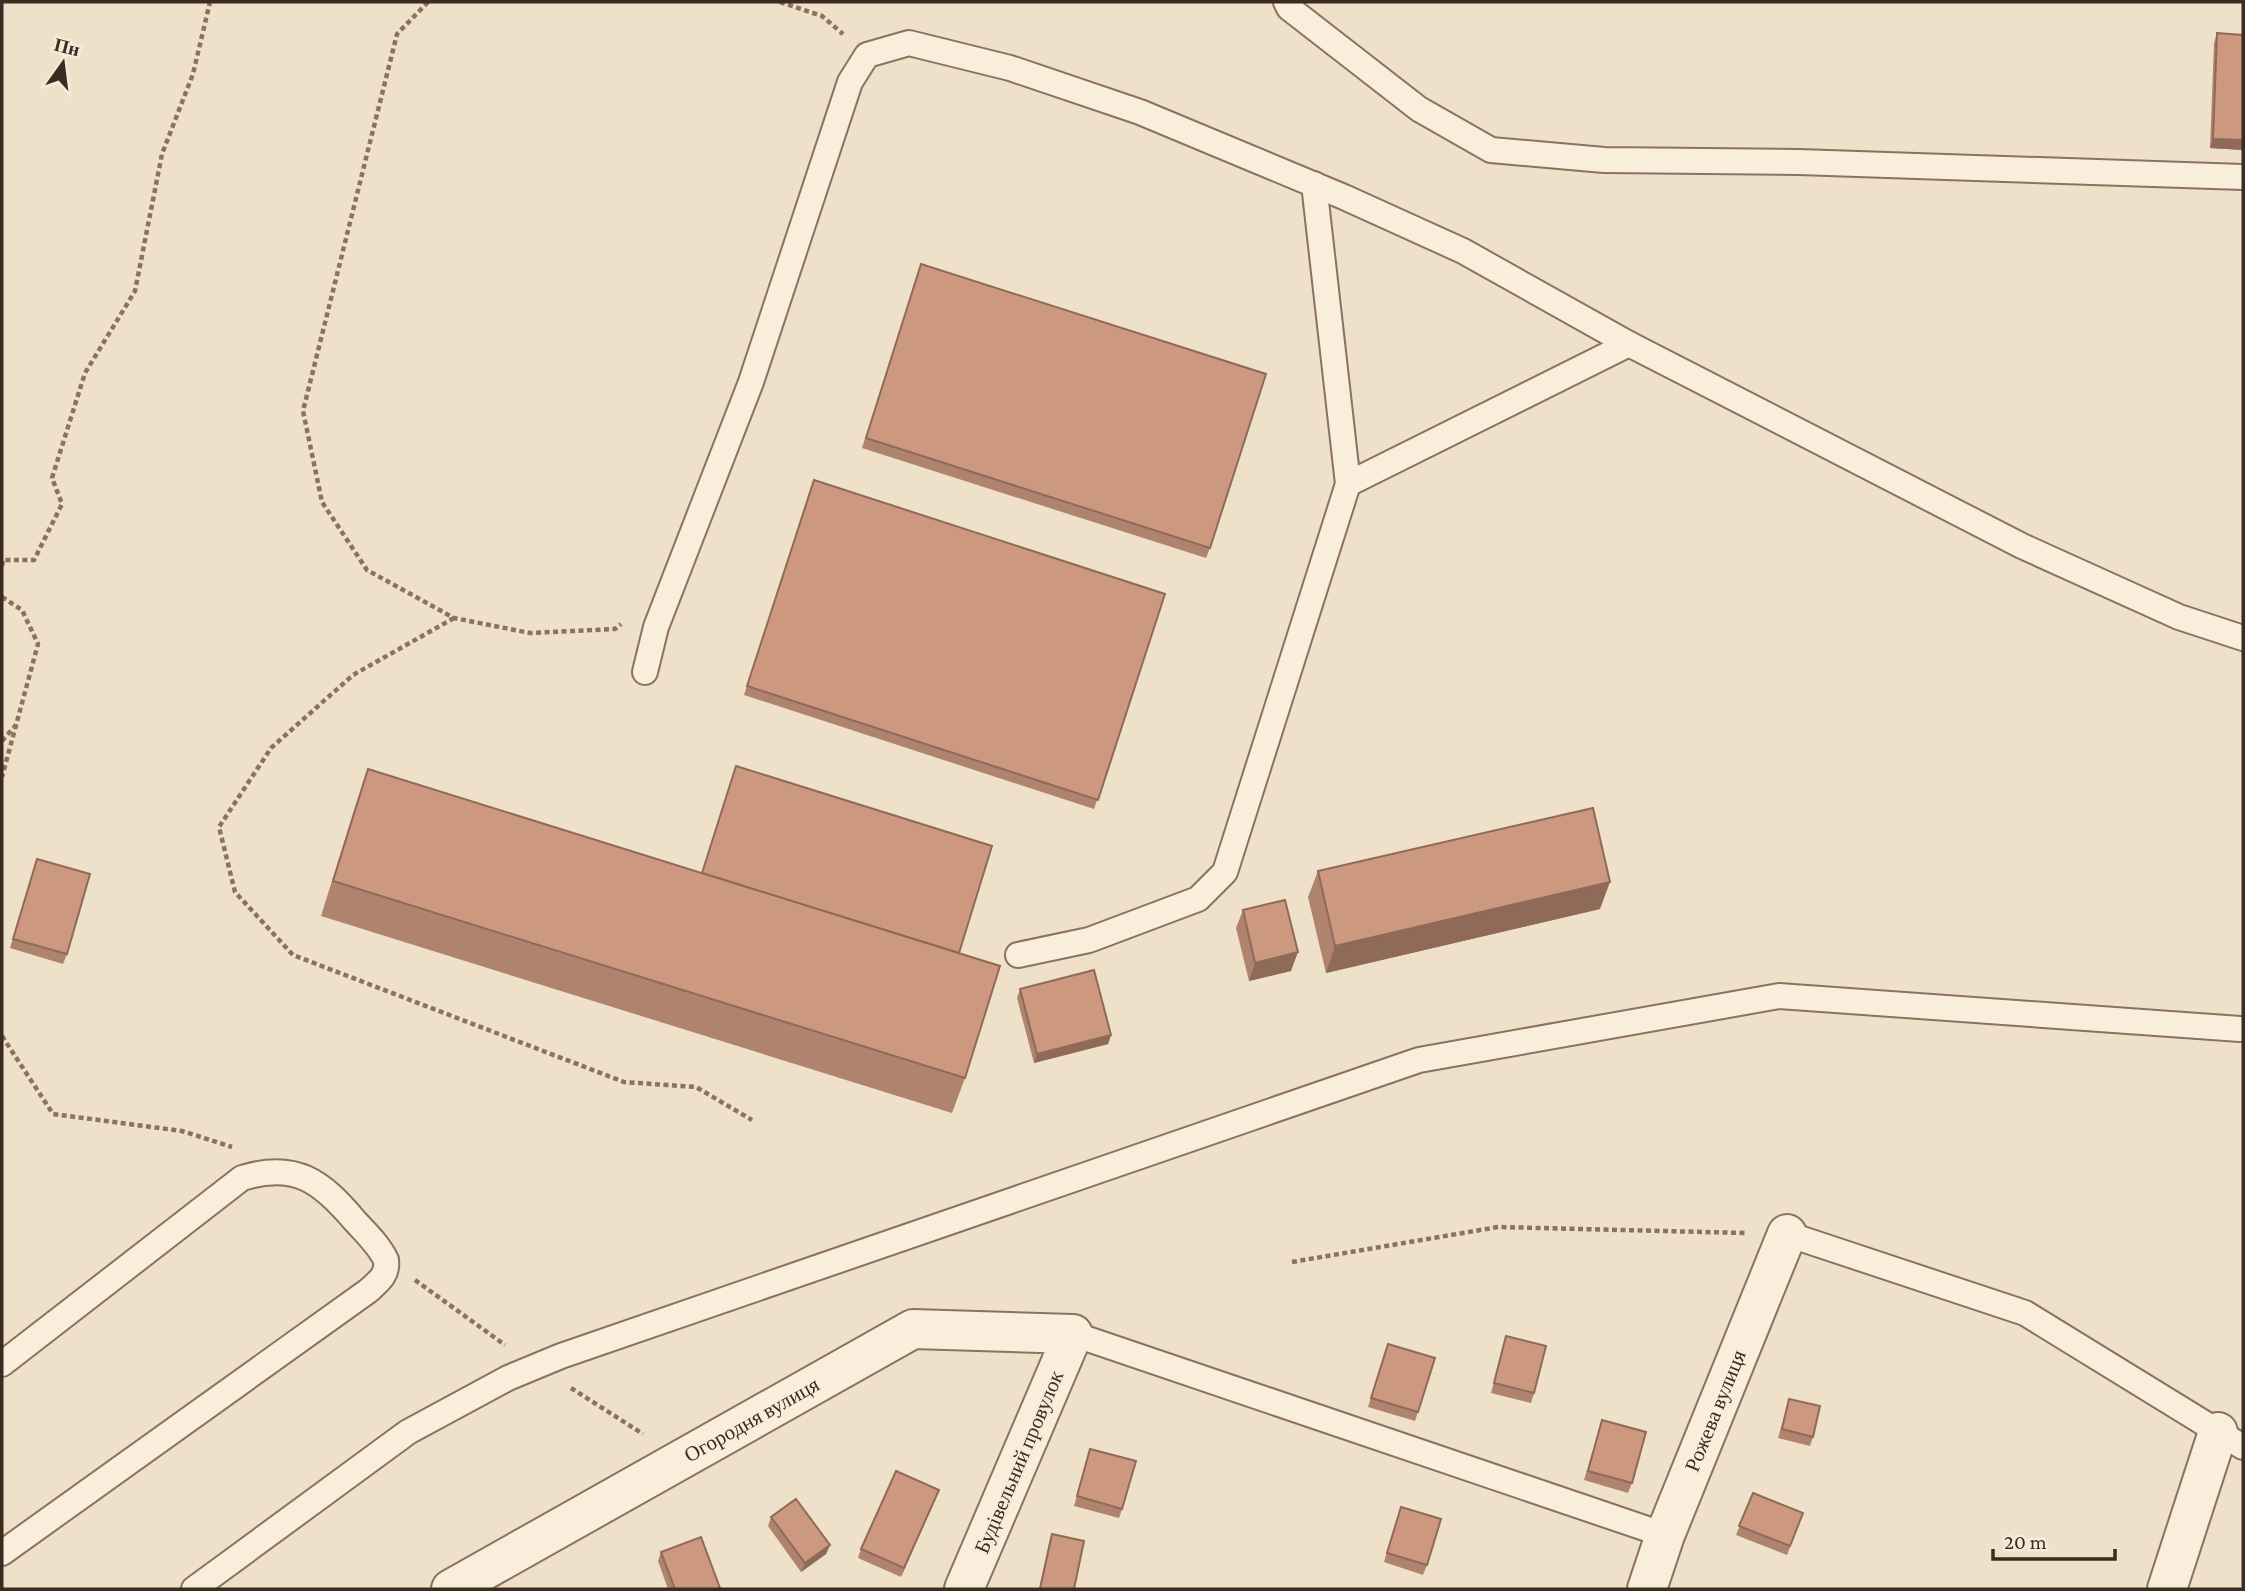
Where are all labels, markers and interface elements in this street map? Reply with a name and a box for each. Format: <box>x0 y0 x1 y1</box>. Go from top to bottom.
north arrow <box>28 28 98 98</box>
text: Пн <box>52 34 82 60</box>
street label: Рожева вулиця <box>1680 1346 1751 1475</box>
street label: Будівельний провулок <box>970 1366 1069 1557</box>
street label: Огородня вулиця <box>680 1372 824 1467</box>
scale bar <box>1993 1518 2116 1562</box>
text: 20 m <box>2004 1530 2047 1554</box>

